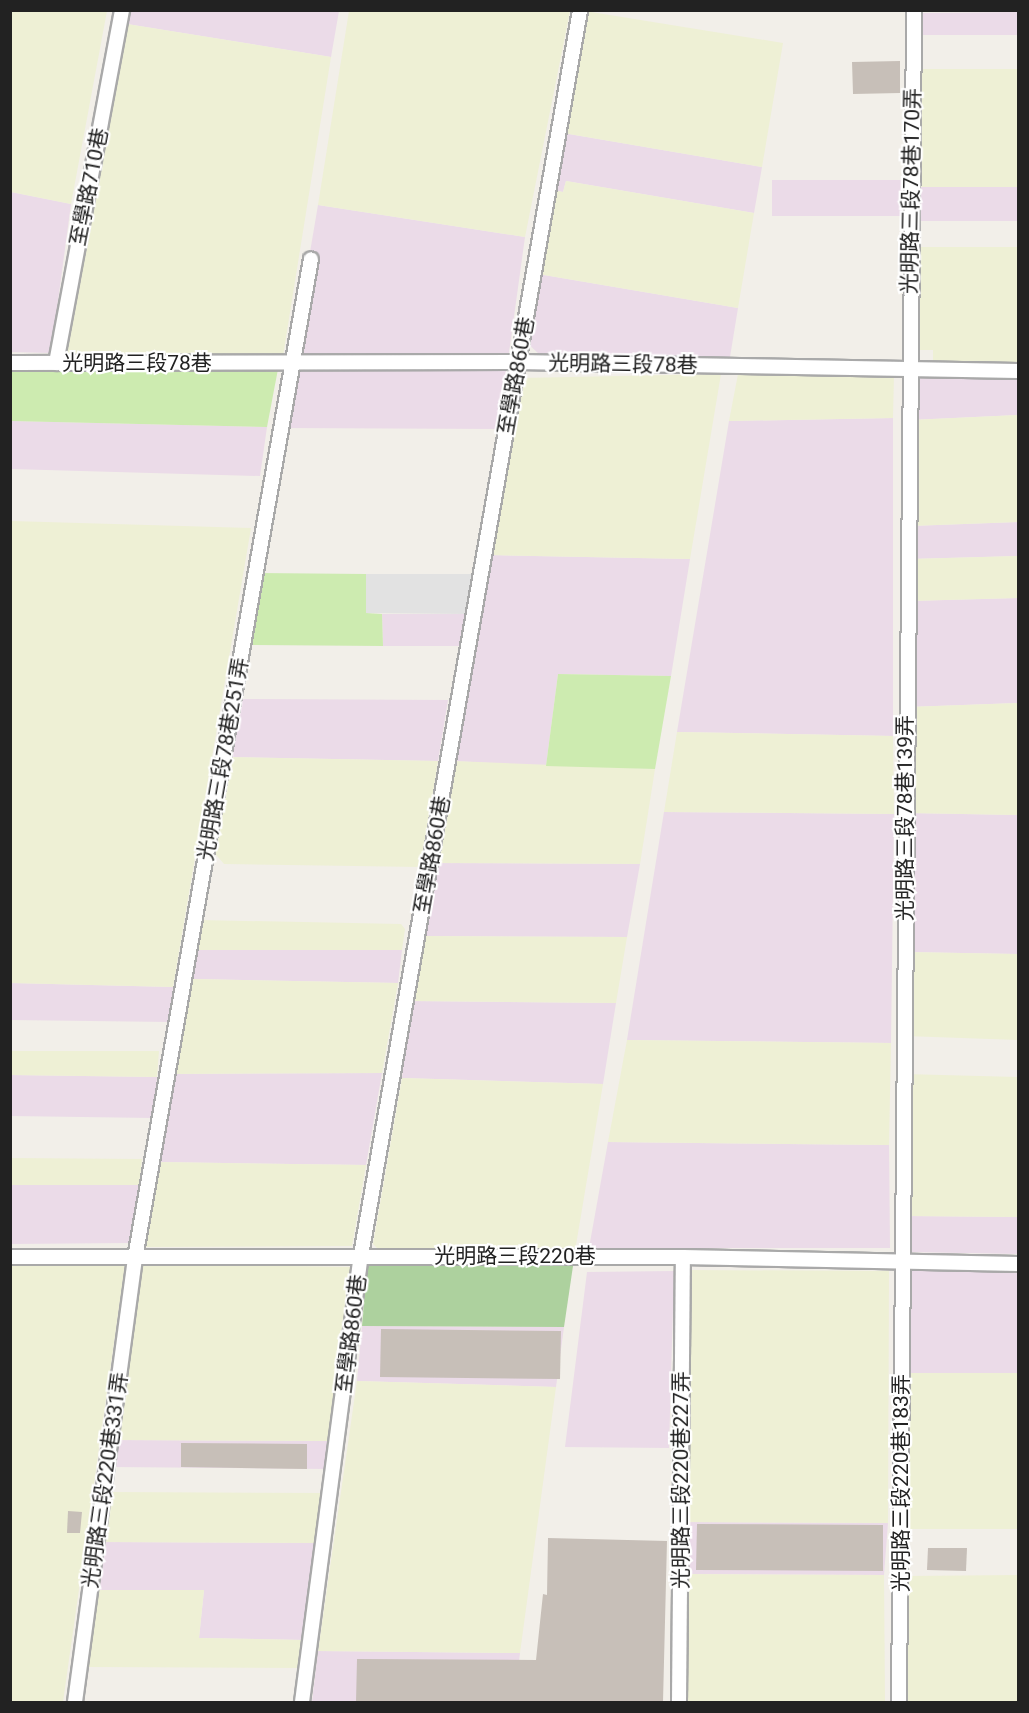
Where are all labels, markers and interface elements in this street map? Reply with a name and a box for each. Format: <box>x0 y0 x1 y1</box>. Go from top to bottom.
street label: 光明路三段78巷170弄 <box>897 88 925 294</box>
street label: 至學路710巷 <box>65 126 113 248</box>
street label: 至學路860巷 <box>493 315 539 437</box>
street label: 光明路三段78巷 <box>62 350 212 376</box>
street label: 光明路三段78巷 <box>548 350 698 378</box>
street label: 光明路三段78巷251弄 <box>193 655 253 863</box>
street label: 光明路三段78巷139弄 <box>892 715 918 921</box>
street label: 至學路860巷 <box>409 794 455 916</box>
street label: 光明路三段220巷 <box>434 1243 596 1269</box>
street label: 至學路860巷 <box>331 1273 371 1395</box>
street label: 光明路三段220巷331弄 <box>77 1370 133 1590</box>
street label: 光明路三段220巷227弄 <box>668 1371 694 1589</box>
street label: 光明路三段220巷183弄 <box>888 1374 914 1592</box>

